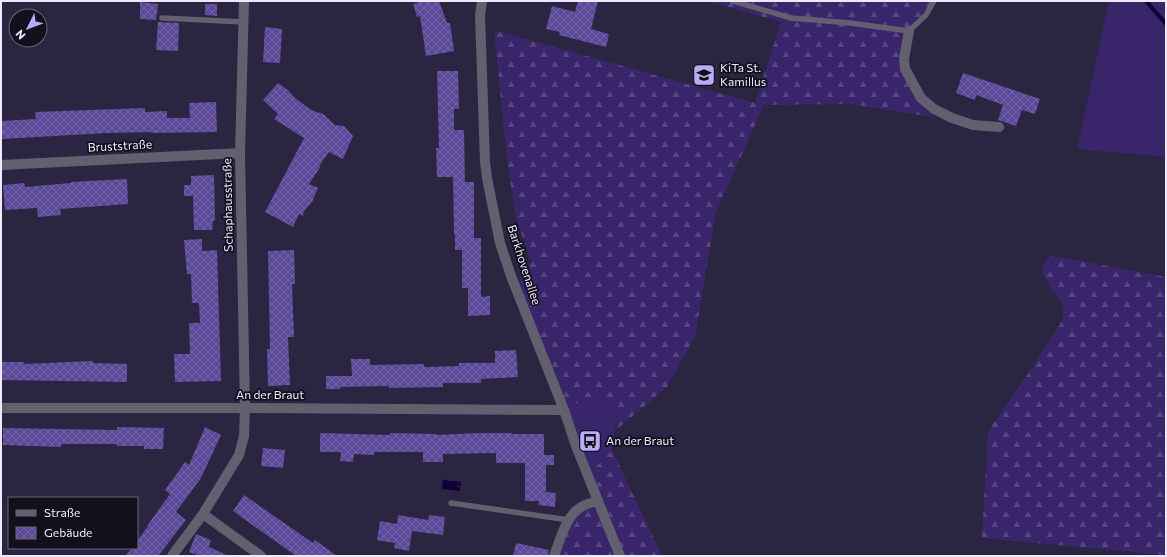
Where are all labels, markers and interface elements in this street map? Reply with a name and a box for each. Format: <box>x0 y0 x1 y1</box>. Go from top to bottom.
north arrow <box>8 8 48 48</box>
text: N <box>13 28 28 42</box>
place label: KiTa St. Kamillus <box>720 60 766 88</box>
school or university icon: KiTa St. Kamillus <box>691 62 717 88</box>
street label: Bruststraße <box>87 136 153 154</box>
street label: Schaphausstraße <box>219 158 235 252</box>
street label: Barkhovenallee <box>505 223 544 306</box>
street label: An der Braut <box>236 387 304 401</box>
bus stop icon: An der Braut <box>577 428 603 454</box>
place label: An der Braut <box>606 433 674 447</box>
legend <box>8 497 138 549</box>
text: Straße <box>44 505 80 519</box>
text: Gebäude <box>44 525 92 539</box>

